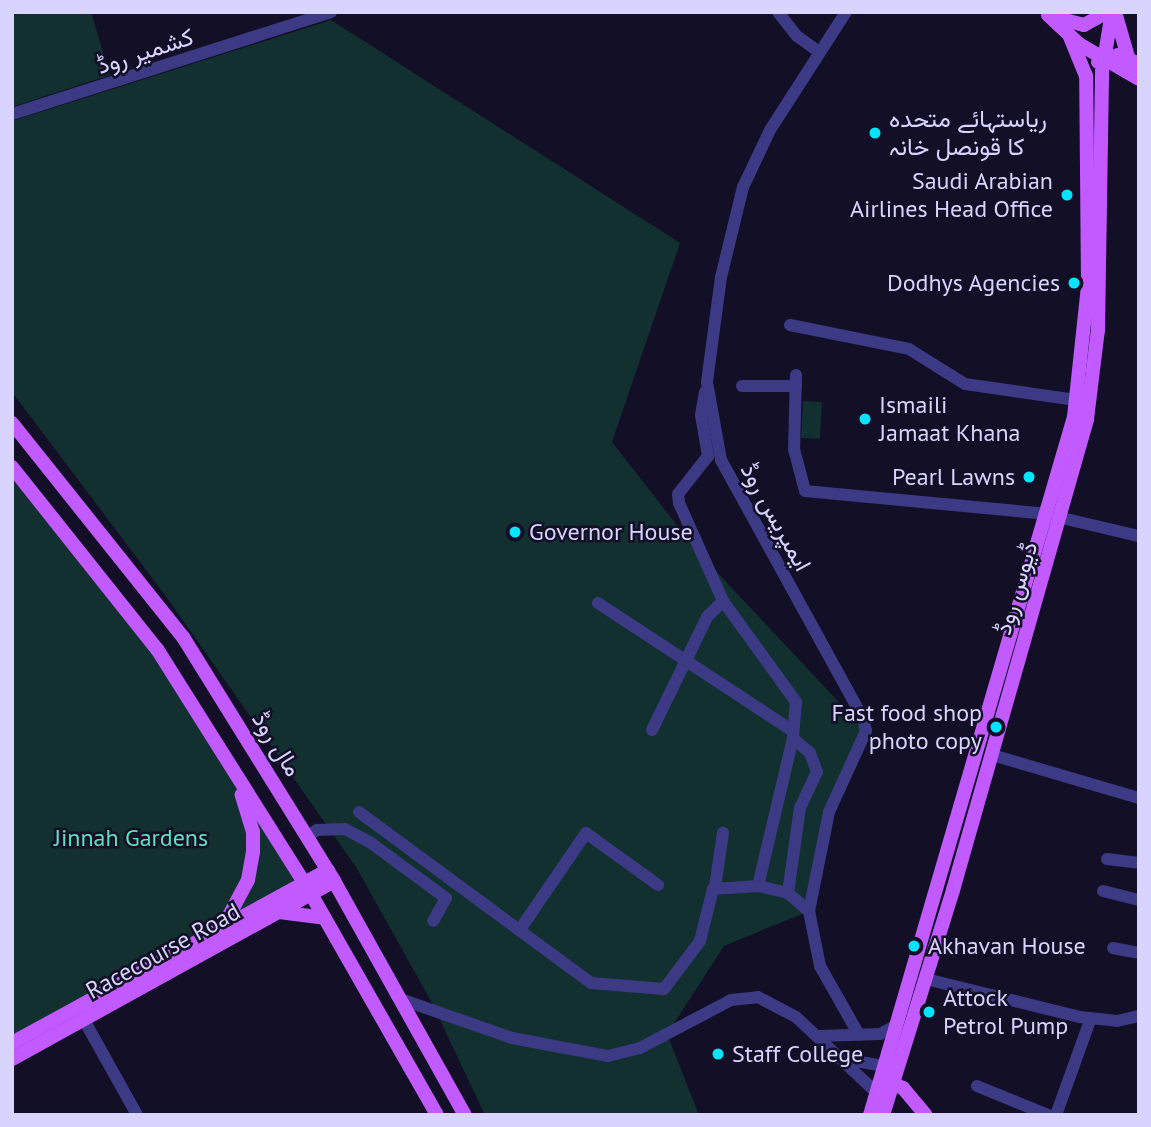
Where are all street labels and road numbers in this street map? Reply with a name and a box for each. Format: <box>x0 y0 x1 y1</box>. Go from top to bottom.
street label: کشمیر روڈ <box>93 22 197 80</box>
street label: ایمپریس روڈ <box>735 458 817 576</box>
street label: ڈیوس روڈ <box>988 538 1044 638</box>
street label: مال روڈ <box>246 706 308 782</box>
street label: Racecourse Road <box>81 897 245 1005</box>

